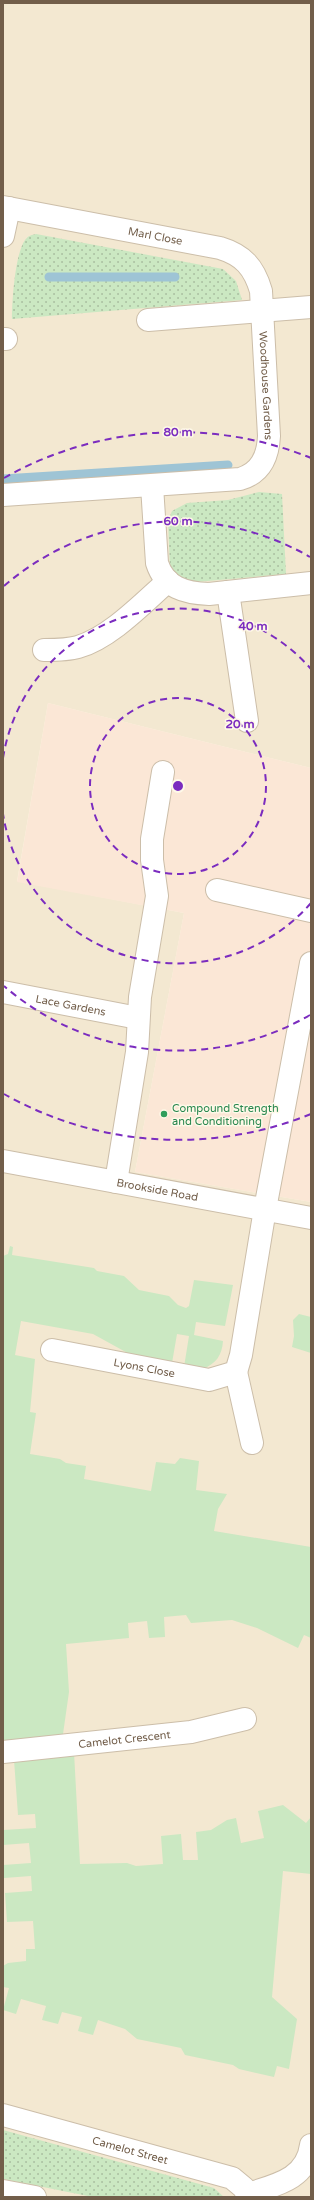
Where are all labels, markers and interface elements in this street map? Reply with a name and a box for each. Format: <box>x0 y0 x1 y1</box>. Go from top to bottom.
street label: Marl Close <box>127 225 184 248</box>
street label: Woodhouse Gardens <box>256 331 275 440</box>
text: 80 m <box>163 425 193 439</box>
text: 60 m <box>163 514 193 528</box>
text: 40 m <box>238 619 268 633</box>
text: 20 m <box>225 717 255 731</box>
centre of rings <box>171 779 185 793</box>
street label: Lace Gardens <box>34 992 107 1019</box>
place label: Compound Strength and Conditioning <box>172 1102 279 1128</box>
marker: Compound Strength and Conditioning <box>159 1109 169 1119</box>
street label: Brookside Road <box>115 1176 199 1204</box>
street label: Lyons Close <box>112 1356 176 1380</box>
street label: Camelot Crescent <box>78 1728 171 1751</box>
street label: Camelot Street <box>91 2134 170 2167</box>

